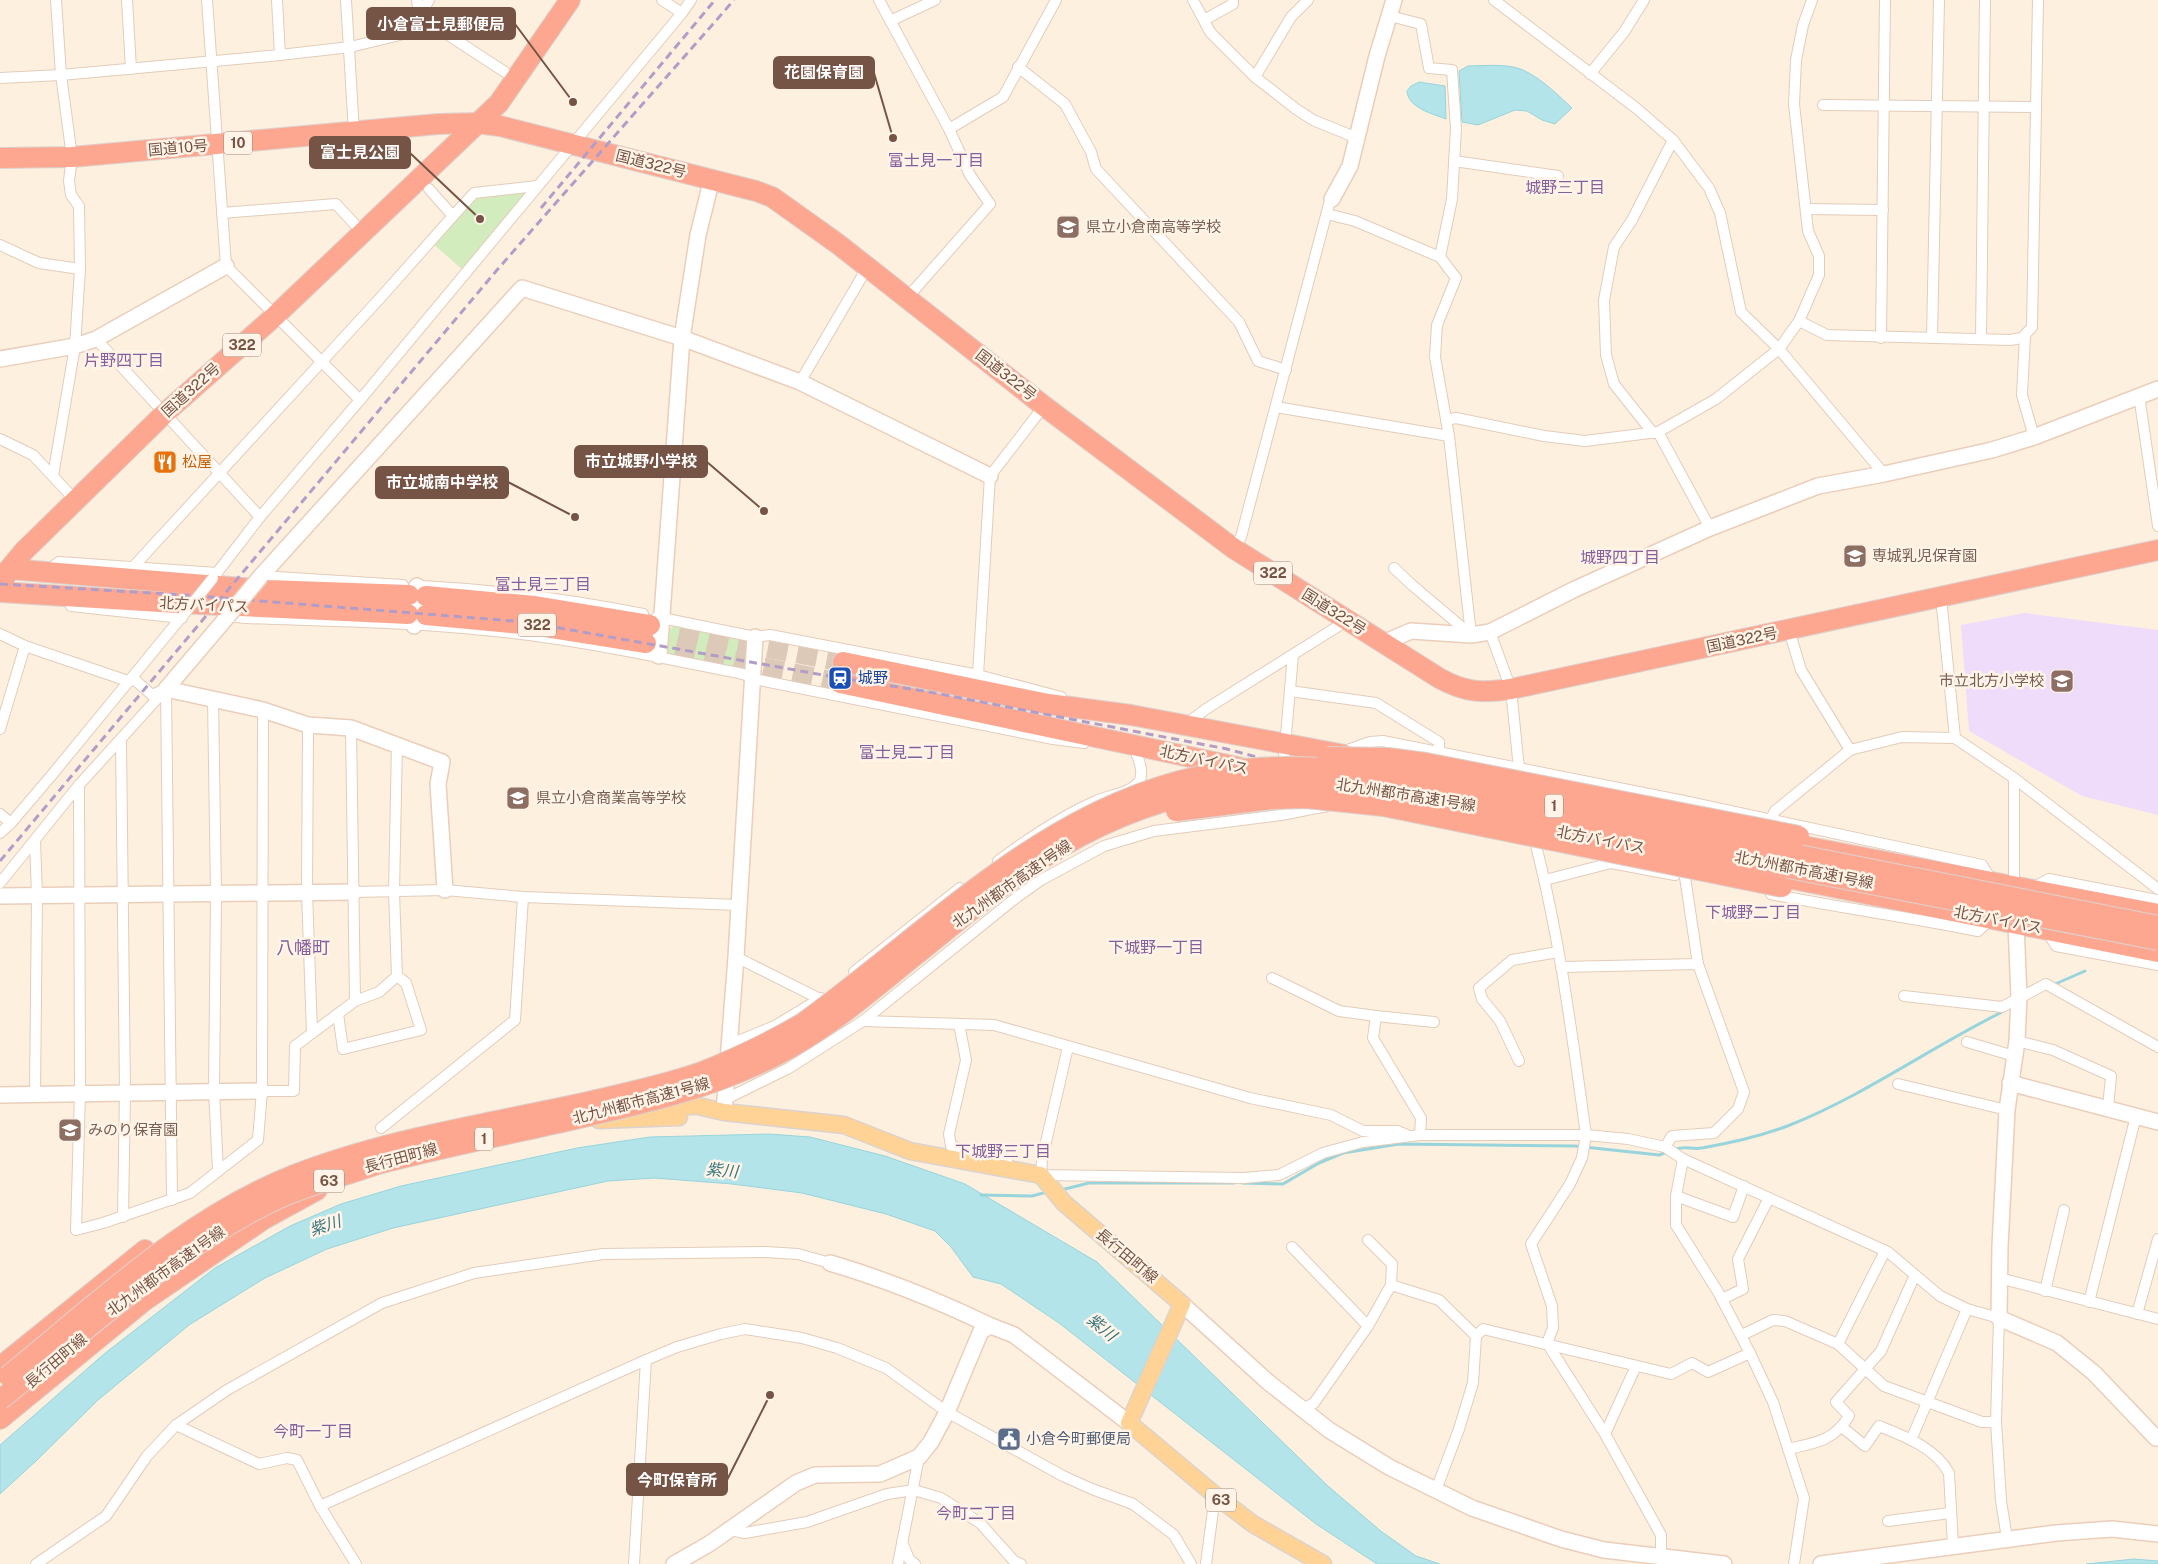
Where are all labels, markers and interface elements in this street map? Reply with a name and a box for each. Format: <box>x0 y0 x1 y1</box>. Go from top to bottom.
callout: 小倉富士見郵便局 <box>367 8 515 39</box>
text: 小倉富士見郵便局 <box>377 15 505 34</box>
callout: 花園保育園 <box>774 57 874 88</box>
text: 花園保育園 <box>784 63 864 82</box>
road number: 10 <box>224 132 252 154</box>
street label: 国道10号 <box>147 136 209 159</box>
callout: 富士見公園 <box>310 137 410 168</box>
text: 富士見公園 <box>320 143 400 162</box>
street label: 国道322号 <box>614 147 688 181</box>
district label: 富士見一丁目 <box>888 151 984 170</box>
district label: 城野三丁目 <box>1525 178 1605 197</box>
school or university icon: 県立小倉南高等学校 <box>1055 214 1081 240</box>
place label: 県立小倉南高等学校 <box>1086 218 1221 235</box>
road number: 322 <box>223 334 261 356</box>
street label: 国道322号 <box>973 346 1040 404</box>
district label: 片野四丁目 <box>84 351 164 370</box>
street label: 国道322号 <box>158 359 223 420</box>
callout: 市立城野小学校 <box>575 446 707 477</box>
restaurant icon: 松屋 <box>152 449 178 475</box>
text: 市立城野小学校 <box>585 452 697 471</box>
place label: 松屋 <box>182 453 212 470</box>
callout: 市立城南中学校 <box>376 467 508 498</box>
text: 市立城南中学校 <box>386 473 498 492</box>
school or university icon: 専城乳児保育園 <box>1842 543 1868 569</box>
place label: 専城乳児保育園 <box>1872 547 1977 564</box>
district label: 城野四丁目 <box>1580 548 1660 567</box>
road number: 322 <box>1254 562 1292 584</box>
district label: 富士見三丁目 <box>495 575 591 594</box>
street label: 国道322号 <box>1299 585 1369 638</box>
street label: 北方バイパス <box>159 594 249 615</box>
road number: 322 <box>518 614 556 636</box>
street label: 国道322号 <box>1705 624 1779 655</box>
station icon: 城野 <box>827 665 853 691</box>
school or university icon: 市立北方小学校 <box>2049 668 2075 694</box>
place label: 城野 <box>858 669 888 686</box>
place label: 市立北方小学校 <box>1939 672 2044 689</box>
street label: 北方バイパス <box>1158 742 1250 777</box>
district label: 富士見二丁目 <box>859 743 955 762</box>
street label: 北九州都市高速1号線 <box>1335 775 1477 814</box>
school or university icon: 県立小倉商業高等学校 <box>505 785 531 811</box>
place label: 県立小倉商業高等学校 <box>536 789 686 806</box>
road number: 1 <box>1545 794 1563 818</box>
street label: 北方バイパス <box>1555 823 1647 856</box>
street label: 北九州都市高速1号線 <box>949 836 1074 931</box>
street label: 北九州都市高速1号線 <box>1733 848 1875 891</box>
district label: 下城野二丁目 <box>1705 903 1801 922</box>
street label: 北方バイパス <box>1952 903 2044 936</box>
district label: 八幡町 <box>276 937 330 958</box>
district label: 下城野一丁目 <box>1108 938 1204 957</box>
street label: 北九州都市高速1号線 <box>571 1074 711 1127</box>
school or university icon: みのり保育園 <box>57 1117 83 1143</box>
place label: みのり保育園 <box>88 1121 178 1138</box>
road number: 1 <box>475 1128 493 1150</box>
street label: 長行田町線 <box>362 1140 439 1175</box>
district label: 下城野三丁目 <box>955 1142 1051 1161</box>
water label: 紫川 <box>705 1160 741 1182</box>
road number: 63 <box>314 1170 344 1192</box>
water label: 紫川 <box>307 1211 345 1239</box>
street label: 北九州都市高速1号線 <box>104 1222 228 1319</box>
street label: 長行田町線 <box>1093 1225 1162 1286</box>
water label: 紫川 <box>1083 1310 1122 1346</box>
street label: 長行田町線 <box>21 1330 90 1391</box>
district label: 今町一丁目 <box>273 1422 353 1441</box>
public building icon: 小倉今町郵便局 <box>996 1426 1022 1452</box>
place label: 小倉今町郵便局 <box>1026 1430 1131 1447</box>
callout: 今町保育所 <box>627 1464 727 1495</box>
text: 今町保育所 <box>637 1471 717 1490</box>
road number: 63 <box>1206 1488 1236 1512</box>
district label: 今町二丁目 <box>936 1504 1016 1523</box>

